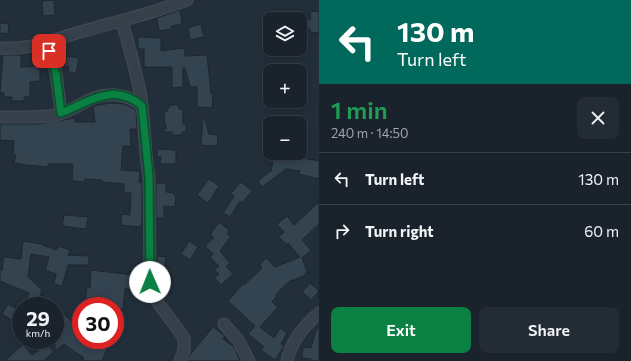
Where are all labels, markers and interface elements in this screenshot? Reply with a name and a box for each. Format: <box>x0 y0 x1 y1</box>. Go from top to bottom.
map controls <box>263 12 307 160</box>
button: layers <box>263 12 307 56</box>
text: 130 m <box>397 14 474 48</box>
icon: left <box>331 16 383 68</box>
pin <box>32 34 66 68</box>
icon: arrive <box>38 40 60 62</box>
text: Turn left <box>397 48 466 70</box>
button: + <box>263 64 307 108</box>
text: 1 min <box>331 95 388 124</box>
button: close <box>577 97 619 139</box>
button: − <box>263 116 307 160</box>
text: 240 m · 14:50 <box>331 125 409 141</box>
icon: left <box>331 168 353 190</box>
text: Turn left <box>365 170 424 188</box>
text: 130 m <box>578 170 619 188</box>
icon: right <box>331 220 353 242</box>
text: Turn right <box>365 222 434 240</box>
text: 60 m <box>584 222 619 240</box>
position arrow <box>129 261 171 303</box>
speed limit sign: 30 <box>72 297 124 349</box>
text: 29 <box>26 306 50 330</box>
button: Exit <box>331 307 471 353</box>
button: Share <box>479 307 619 353</box>
text: km/h <box>26 327 50 339</box>

